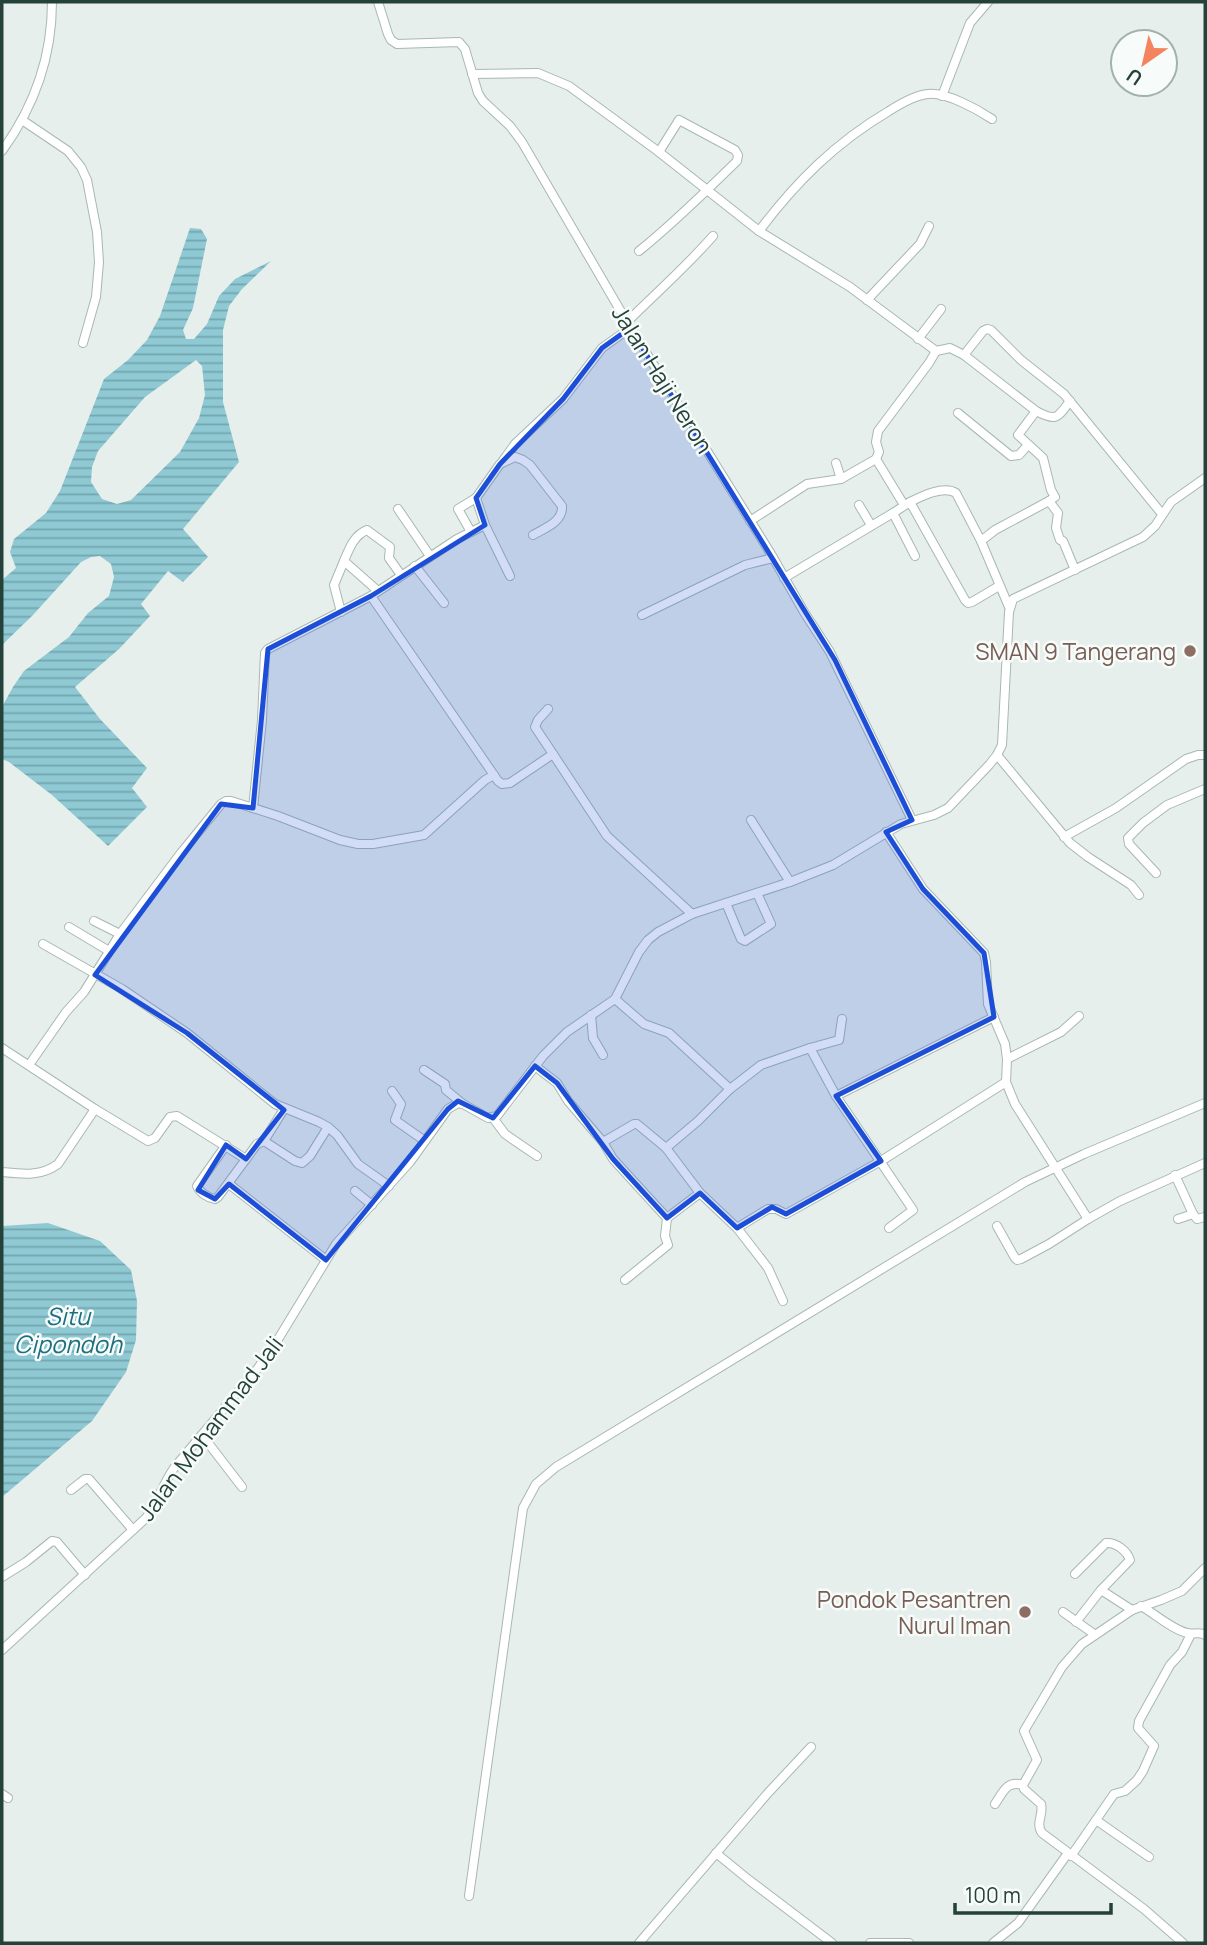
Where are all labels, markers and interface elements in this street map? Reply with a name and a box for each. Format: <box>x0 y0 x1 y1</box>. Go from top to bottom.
north arrow <box>1109 28 1179 98</box>
text: U <box>1122 62 1147 92</box>
street label: Jalan Haji Neron <box>605 299 721 459</box>
place label: SMAN 9 Tangerang <box>975 635 1176 667</box>
marker: SMAN 9 Tangerang <box>1182 643 1198 659</box>
water label: Situ Cipondoh <box>14 1299 123 1360</box>
street label: Jalan Mohammad Jali <box>130 1329 290 1527</box>
place label: Pondok Pesantren Nurul Iman <box>817 1583 1011 1641</box>
marker: Pondok Pesantren Nurul Iman <box>1017 1604 1033 1620</box>
scale bar <box>955 1871 1111 1915</box>
text: 100 m <box>965 1881 1021 1909</box>

